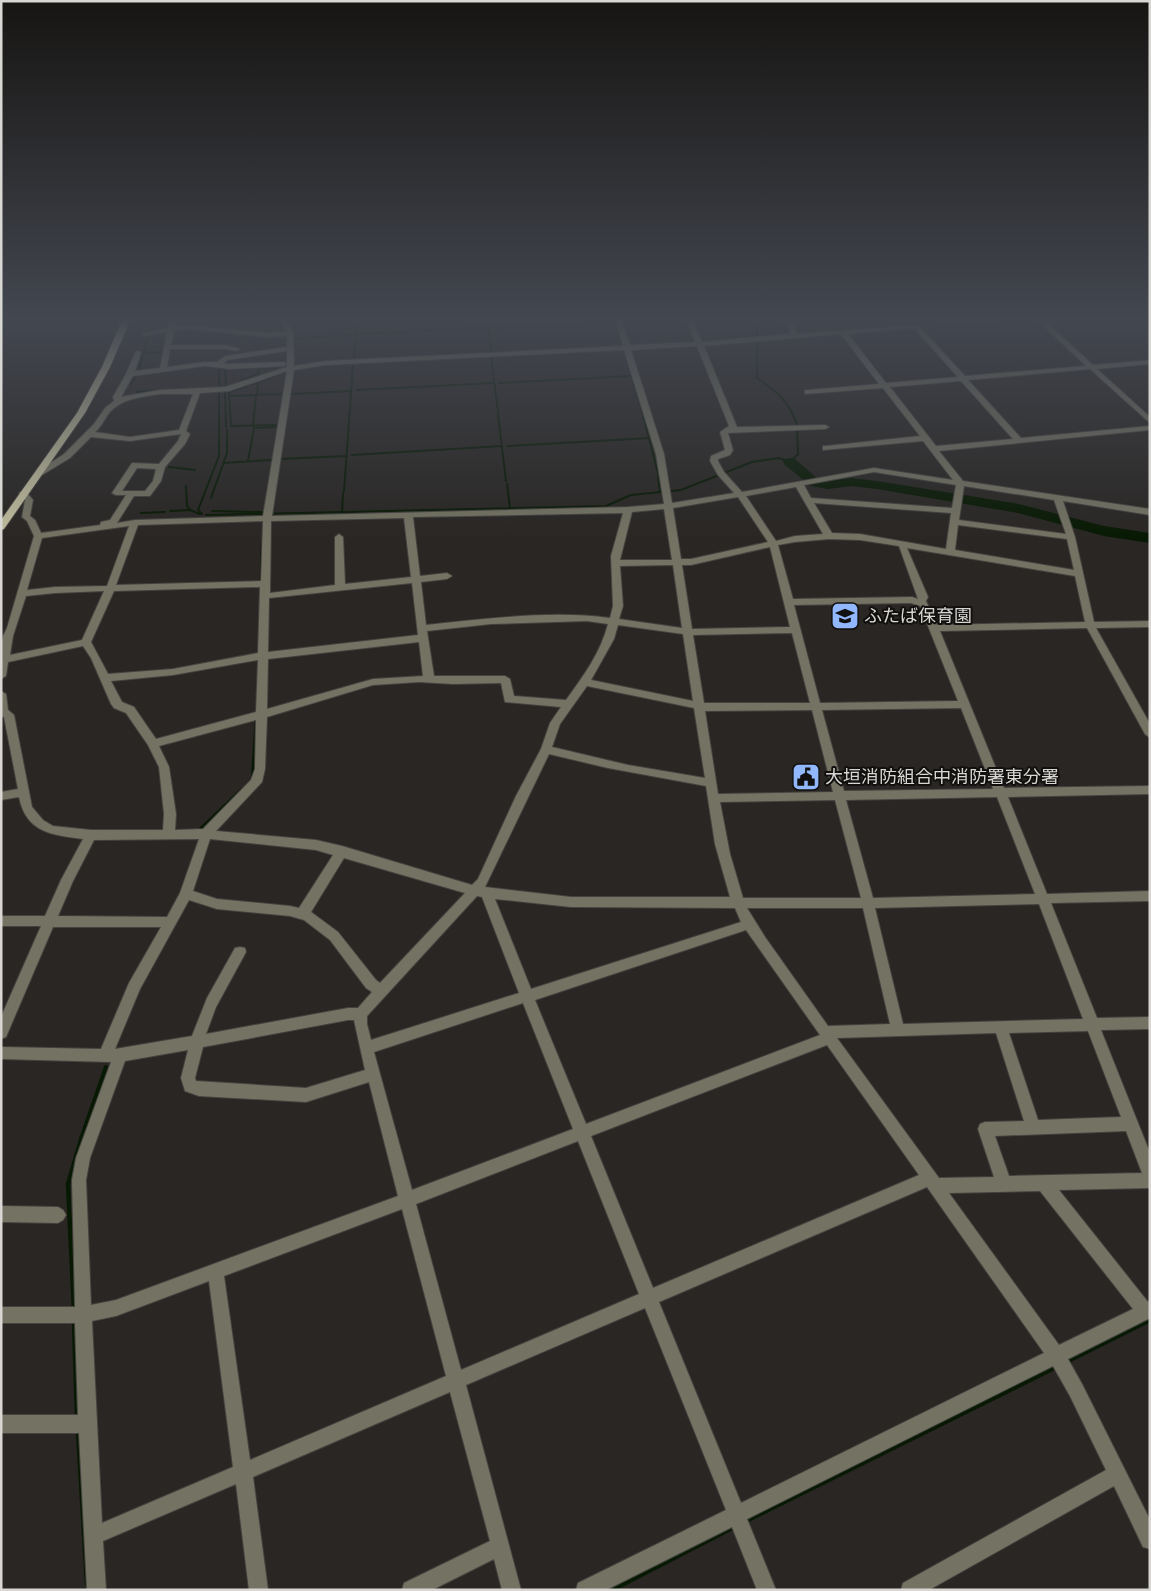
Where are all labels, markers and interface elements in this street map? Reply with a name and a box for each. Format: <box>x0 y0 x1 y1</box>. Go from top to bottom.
school or university icon: ふたば保育園 <box>830 601 860 631</box>
place label: ふたば保育園 <box>864 606 972 626</box>
public building icon: 大垣消防組合中消防署東分署 <box>791 762 821 792</box>
place label: 大垣消防組合中消防署東分署 <box>825 767 1059 787</box>

